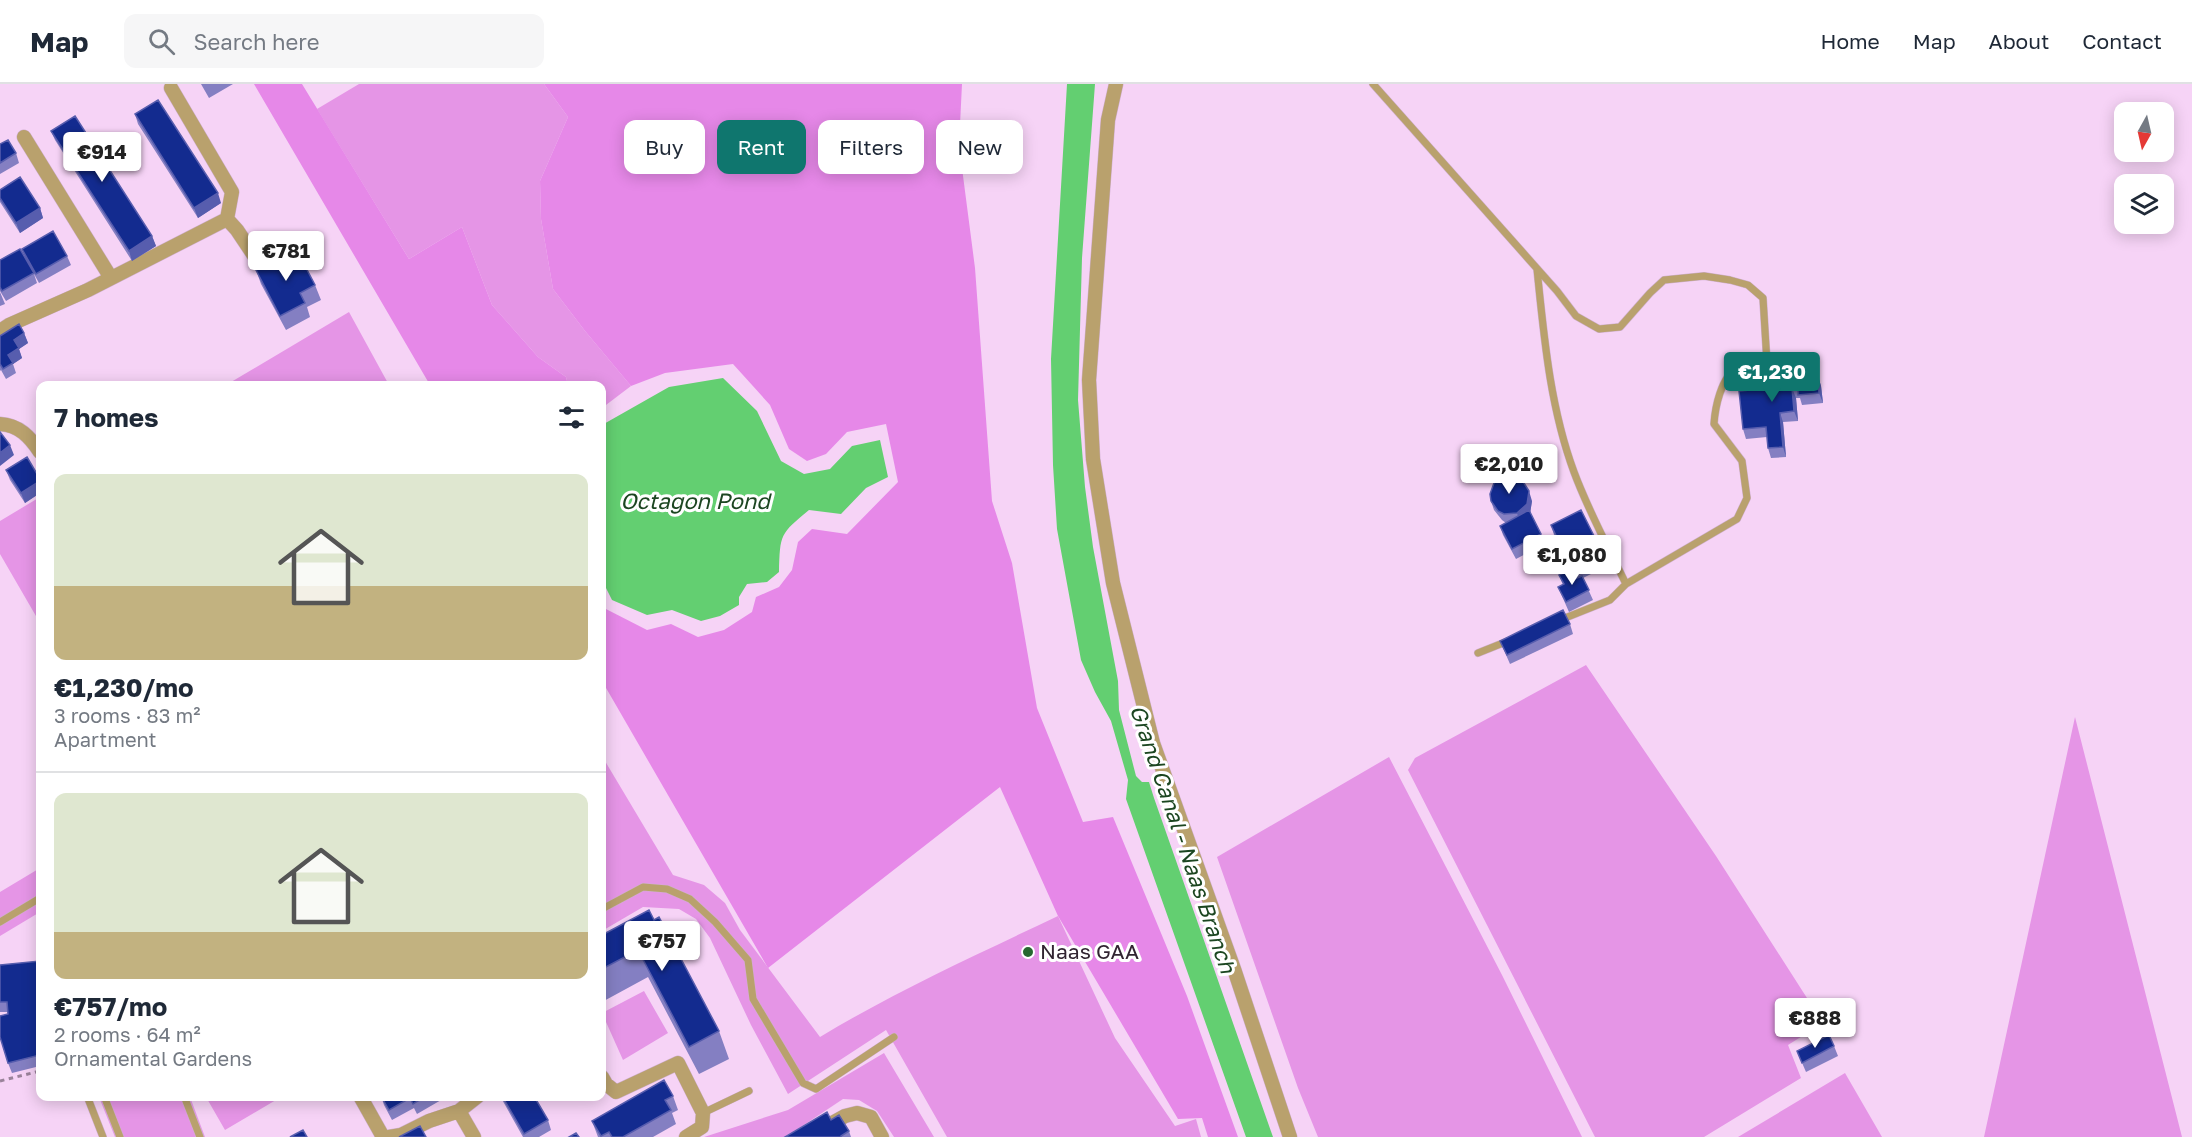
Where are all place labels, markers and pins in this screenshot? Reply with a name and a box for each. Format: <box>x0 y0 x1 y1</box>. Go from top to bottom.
pin: €914 <box>66 132 138 183</box>
pin: €781 <box>250 231 322 282</box>
pin: €1,230 <box>1723 352 1821 403</box>
pin: €2,010 <box>1460 444 1558 495</box>
pin: €1,080 <box>1523 535 1621 586</box>
pin: €757 <box>626 921 698 972</box>
place label: Naas GAA <box>1040 938 1139 964</box>
marker: Naas GAA <box>1021 945 1035 959</box>
pin: €888 <box>1779 998 1851 1049</box>

